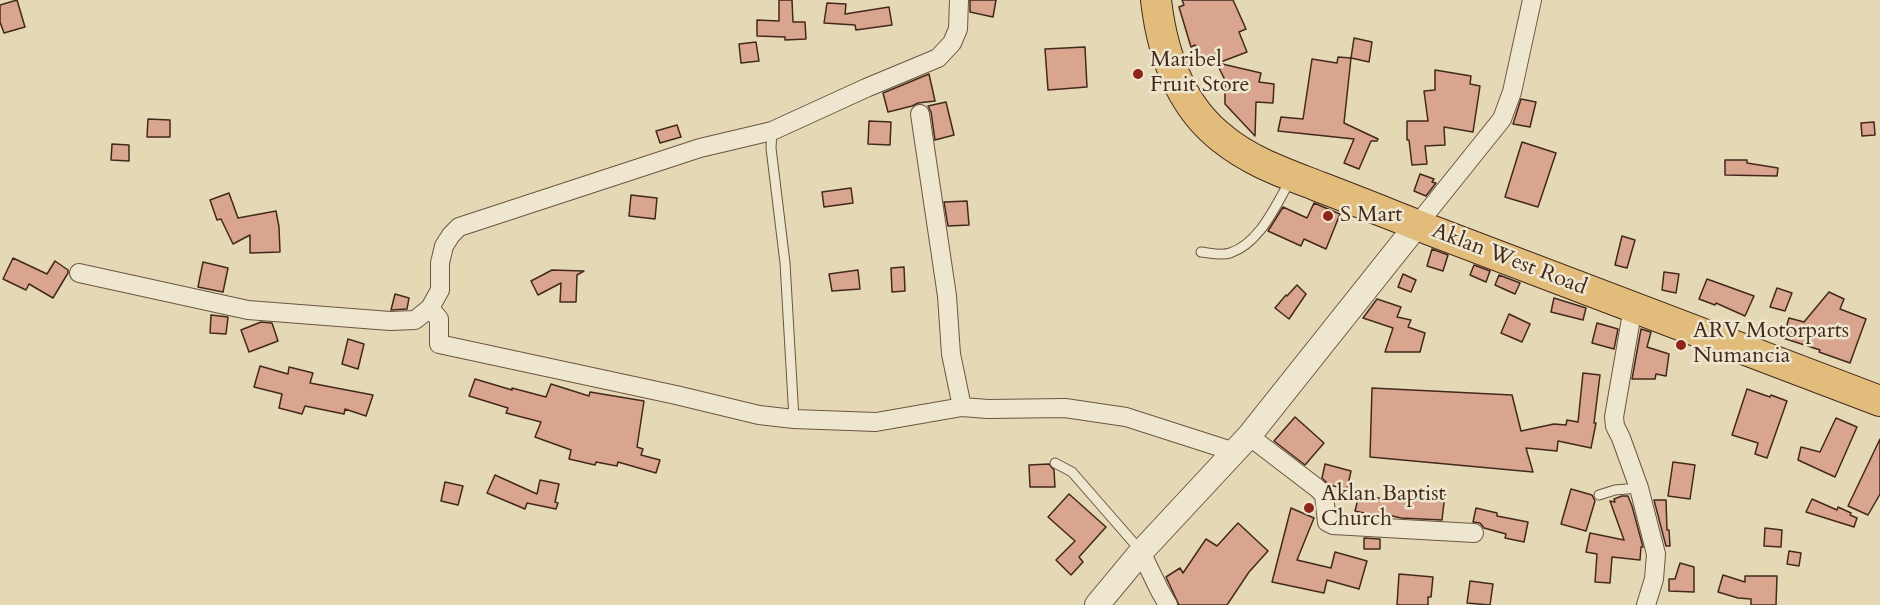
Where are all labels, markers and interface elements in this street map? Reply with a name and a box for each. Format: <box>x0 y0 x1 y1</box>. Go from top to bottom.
place label: Maribel Fruit Store <box>1150 48 1250 100</box>
marker: Maribel Fruit Store <box>1131 67 1145 81</box>
place label: S Mart <box>1340 203 1402 229</box>
marker: S Mart <box>1321 209 1335 223</box>
street label: Aklan West Road <box>1428 218 1590 302</box>
place label: ARV Motorparts Numancia <box>1693 319 1849 370</box>
marker: ARV Motorparts Numancia <box>1674 338 1688 352</box>
place label: Aklan Baptist Church <box>1321 482 1446 534</box>
marker: Aklan Baptist Church <box>1302 501 1316 515</box>

